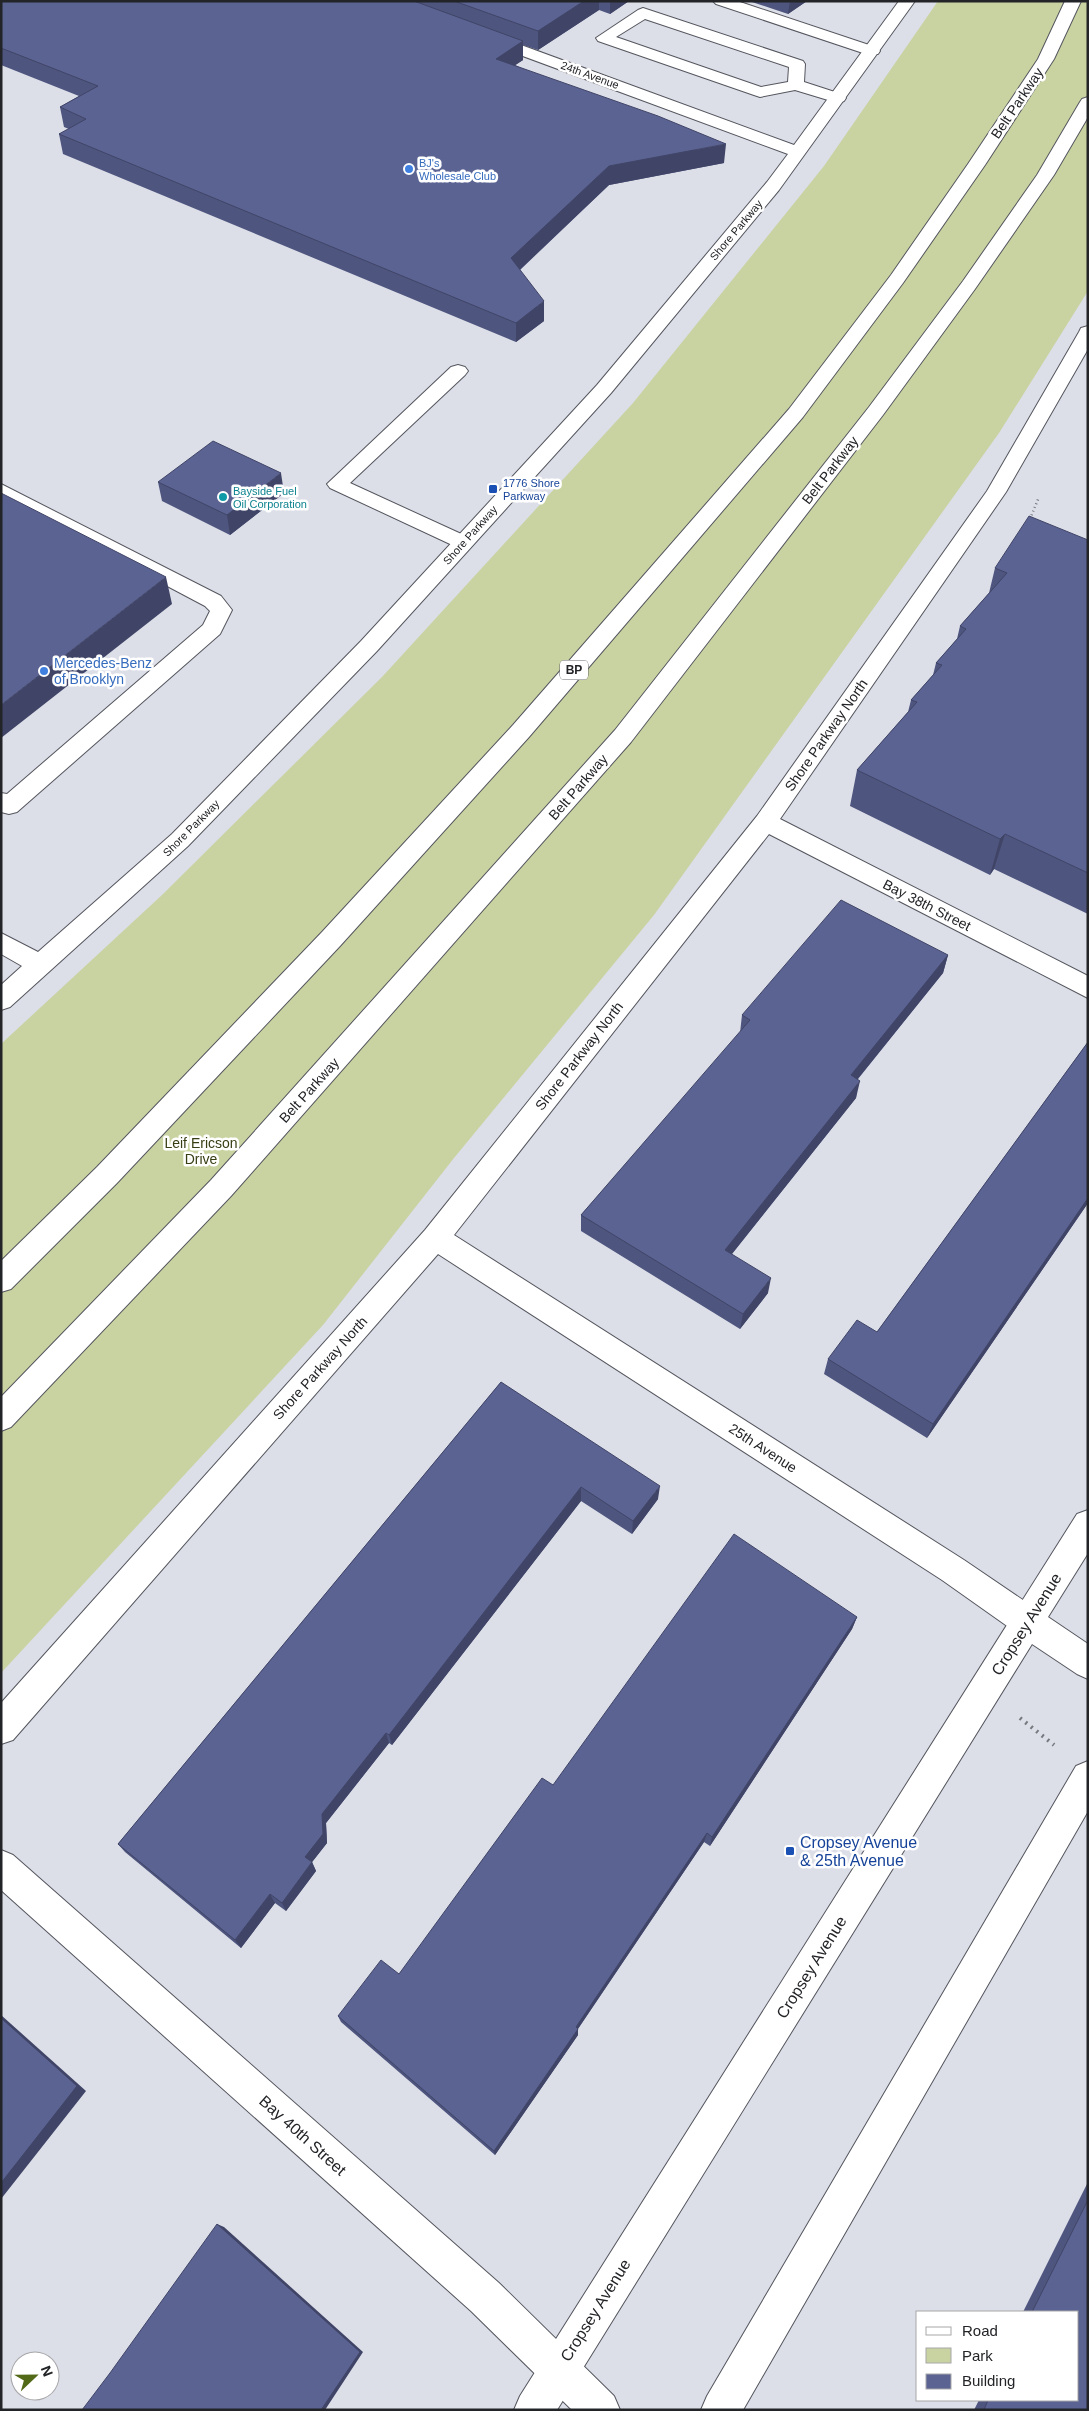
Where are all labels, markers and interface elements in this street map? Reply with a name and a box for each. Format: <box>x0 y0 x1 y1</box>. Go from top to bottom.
street label: 24th Avenue <box>559 59 621 91</box>
street label: Belt Parkway <box>988 65 1046 141</box>
place label: BJ's Wholesale Club <box>419 157 496 182</box>
marker: BJ's Wholesale Club <box>403 163 415 175</box>
street label: Shore Parkway <box>707 197 765 262</box>
street label: Belt Parkway <box>799 433 861 507</box>
place label: 1776 Shore Parkway <box>503 477 560 502</box>
marker: 1776 Shore Parkway <box>487 483 499 495</box>
place label: Bayside Fuel Oil Corporation <box>233 485 307 510</box>
marker: Bayside Fuel Oil Corporation <box>217 491 229 503</box>
street label: Shore Parkway <box>441 503 500 567</box>
place label: Mercedes-Benz of Brooklyn <box>54 655 152 687</box>
road number: BP <box>560 660 588 680</box>
marker: Mercedes-Benz of Brooklyn <box>38 665 50 677</box>
street label: Shore Parkway North <box>781 676 871 794</box>
street label: Belt Parkway <box>545 751 611 823</box>
street label: Shore Parkway <box>160 797 222 859</box>
street label: Bay 38th Street <box>880 876 974 934</box>
street label: Shore Parkway North <box>532 999 626 1113</box>
street label: Belt Parkway <box>276 1054 342 1126</box>
park label: Leif Ericson Drive <box>164 1135 238 1167</box>
street label: Shore Parkway North <box>270 1313 370 1423</box>
street label: 25th Avenue <box>726 1420 800 1476</box>
street label: Cropsey Avenue <box>988 1570 1065 1678</box>
place label: Cropsey Avenue & 25th Avenue <box>800 1834 917 1869</box>
marker: Cropsey Avenue & 25th Avenue <box>784 1845 796 1857</box>
street label: Cropsey Avenue <box>773 1913 850 2021</box>
street label: Bay 40th Street <box>256 2092 350 2179</box>
street label: Cropsey Avenue <box>557 2256 634 2364</box>
legend <box>916 2311 1079 2401</box>
text: Road <box>962 2322 998 2339</box>
text: Park <box>962 2347 993 2364</box>
north arrow <box>10 2351 60 2401</box>
text: N <box>38 2363 56 2379</box>
text: Building <box>962 2372 1015 2389</box>

